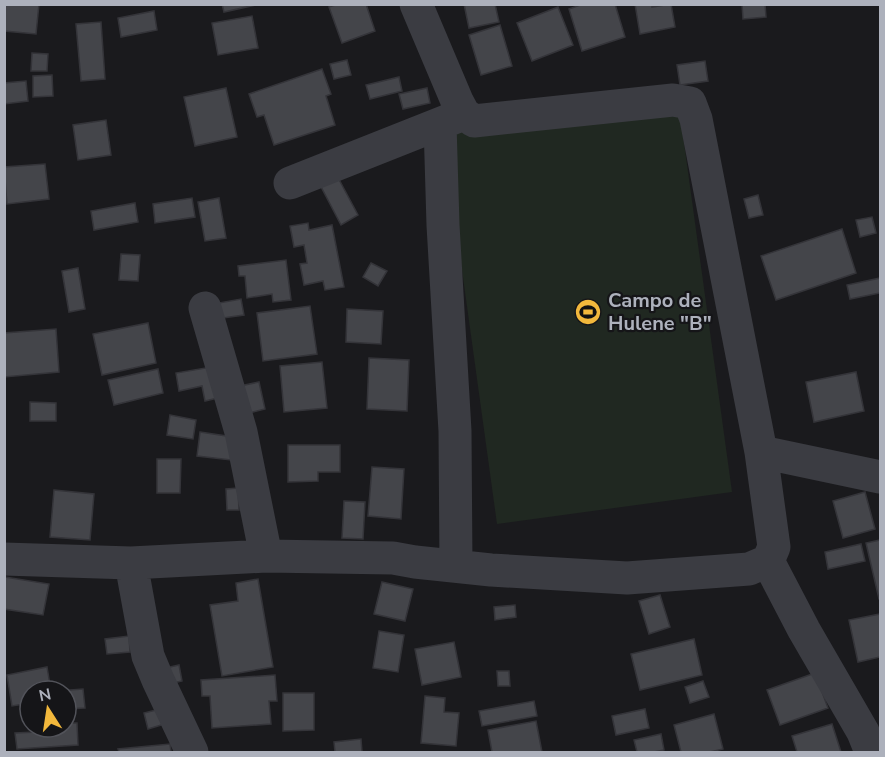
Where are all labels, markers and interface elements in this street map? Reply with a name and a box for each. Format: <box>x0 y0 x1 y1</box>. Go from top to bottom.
place label: Campo de Hulene "B" <box>608 287 712 337</box>
sports icon: Campo de Hulene "B" <box>573 297 603 327</box>
north arrow <box>18 679 78 739</box>
text: N <box>37 683 53 707</box>

